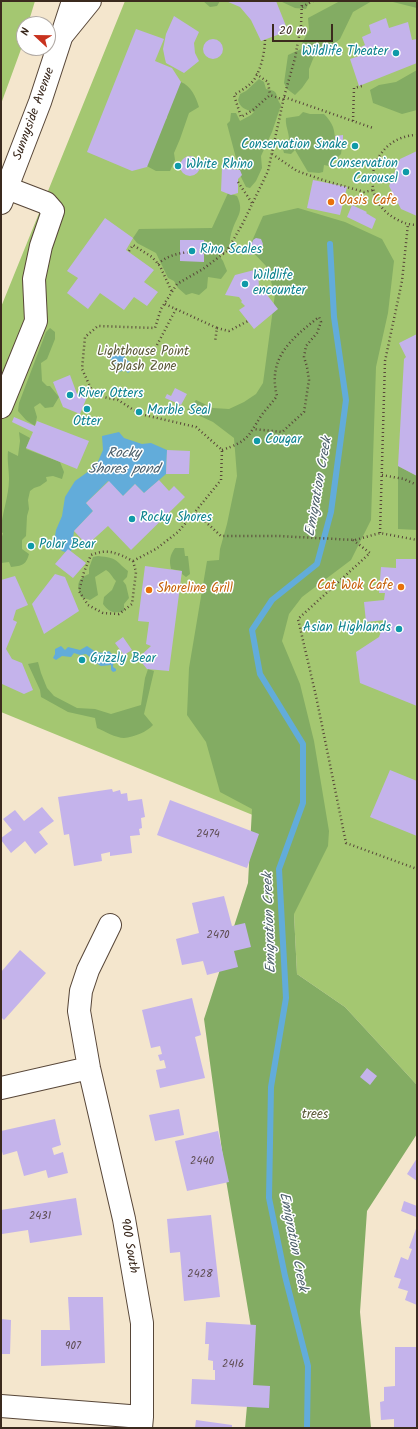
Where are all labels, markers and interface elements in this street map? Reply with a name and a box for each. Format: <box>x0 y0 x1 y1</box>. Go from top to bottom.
north arrow <box>16 16 56 56</box>
scale bar <box>274 16 335 42</box>
text: 20 m <box>279 21 306 40</box>
text: N <box>16 25 35 38</box>
place label: Wildlife Theater <box>302 45 388 61</box>
marker: Wildlife Theater <box>391 48 401 58</box>
street label: Sunnyside Avenue <box>11 65 59 163</box>
place label: Conservation Snake <box>241 138 347 154</box>
marker: Conservation Snake <box>350 141 360 151</box>
place label: Conservation Carousel <box>329 157 398 188</box>
place label: White Rhino <box>186 158 253 174</box>
marker: White Rhino <box>173 161 183 171</box>
marker: Conservation Carousel <box>401 167 411 177</box>
place label: Oasis Cafe <box>339 194 397 210</box>
marker: Oasis Cafe <box>326 197 336 207</box>
place label: Rino Scales <box>200 243 262 259</box>
marker: Rino Scales <box>187 246 197 256</box>
place label: Wildlife encounter <box>253 269 306 300</box>
marker: Wildlife encounter <box>240 279 250 289</box>
park label: Lighthouse Point Splash Zone <box>97 345 189 376</box>
place label: River Otters <box>78 387 143 403</box>
marker: River Otters <box>65 390 75 400</box>
marker: Otter <box>82 404 92 414</box>
place label: Marble Seal <box>147 404 211 420</box>
marker: Marble Seal <box>134 407 144 417</box>
place label: Otter <box>73 415 101 431</box>
place label: Cougar <box>265 433 302 449</box>
marker: Cougar <box>252 436 262 446</box>
water label: Emigration Creek <box>303 436 337 538</box>
water label: Rocky Shores pond <box>88 447 160 480</box>
place label: Rocky Shores <box>140 511 212 527</box>
marker: Rocky Shores <box>127 514 137 524</box>
place label: Polar Bear <box>39 538 95 554</box>
marker: Polar Bear <box>26 541 36 551</box>
place label: Cat Wok Cafe <box>317 579 393 595</box>
place label: Shoreline Grill <box>157 582 233 598</box>
marker: Cat Wok Cafe <box>396 582 406 592</box>
marker: Shoreline Grill <box>144 585 154 595</box>
place label: Asian Highlands <box>303 621 391 637</box>
marker: Asian Highlands <box>394 624 404 634</box>
place label: Grizzly Bear <box>90 652 156 668</box>
marker: Grizzly Bear <box>77 655 87 665</box>
house number: 2474 <box>196 828 220 842</box>
water label: Emigration Creek <box>261 872 281 974</box>
house number: 2470 <box>206 929 230 943</box>
park label: trees <box>302 1108 328 1124</box>
house number: 2440 <box>190 1155 214 1169</box>
water label: Emigration Creek <box>274 1191 310 1293</box>
house number: 2431 <box>29 1210 51 1224</box>
street label: 900 South <box>115 1217 141 1275</box>
house number: 2428 <box>187 1268 213 1282</box>
house number: 907 <box>65 1340 81 1354</box>
house number: 2416 <box>222 1358 244 1372</box>

